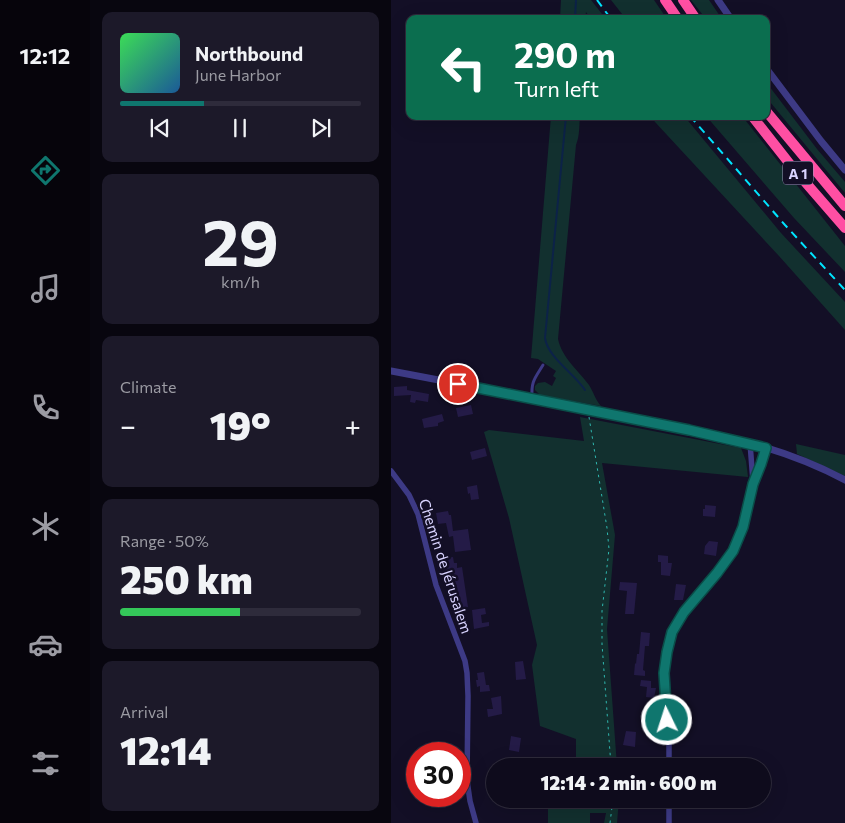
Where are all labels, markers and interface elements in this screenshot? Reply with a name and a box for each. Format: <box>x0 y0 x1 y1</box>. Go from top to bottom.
text: 290 m <box>514 32 616 75</box>
icon: left <box>431 35 496 100</box>
text: 12:12 <box>20 42 70 69</box>
text: Northbound <box>195 42 303 65</box>
text: June Harbor <box>195 65 281 84</box>
text: Turn left <box>514 75 599 102</box>
icon: previous <box>146 114 174 142</box>
icon: pause <box>226 114 254 142</box>
icon: next <box>307 114 335 142</box>
icon: directions <box>28 153 63 188</box>
road number: A 1 <box>783 162 813 184</box>
text: 29 <box>202 200 279 279</box>
icon: music <box>28 271 63 306</box>
text: km/h <box>221 272 260 291</box>
pin <box>437 363 479 405</box>
icon: arrive <box>444 370 472 398</box>
text: Climate <box>120 377 176 396</box>
icon: phone <box>28 390 63 425</box>
text: 19° <box>210 401 271 448</box>
text: − <box>120 408 136 442</box>
text: + <box>345 408 361 442</box>
street label: Chemin de Jérusalem <box>416 496 476 636</box>
icon: climate <box>28 509 63 544</box>
text: Range · 50% <box>120 531 209 550</box>
text: 250 km <box>120 555 253 602</box>
icon: car <box>28 627 63 662</box>
position arrow <box>640 693 692 745</box>
text: Arrival <box>120 702 168 721</box>
text: 12:14 <box>120 726 212 773</box>
speed limit sign: 30 <box>406 742 471 807</box>
icon: filters <box>28 746 63 781</box>
text: 12:14 · 2 min · 600 m <box>540 771 717 794</box>

